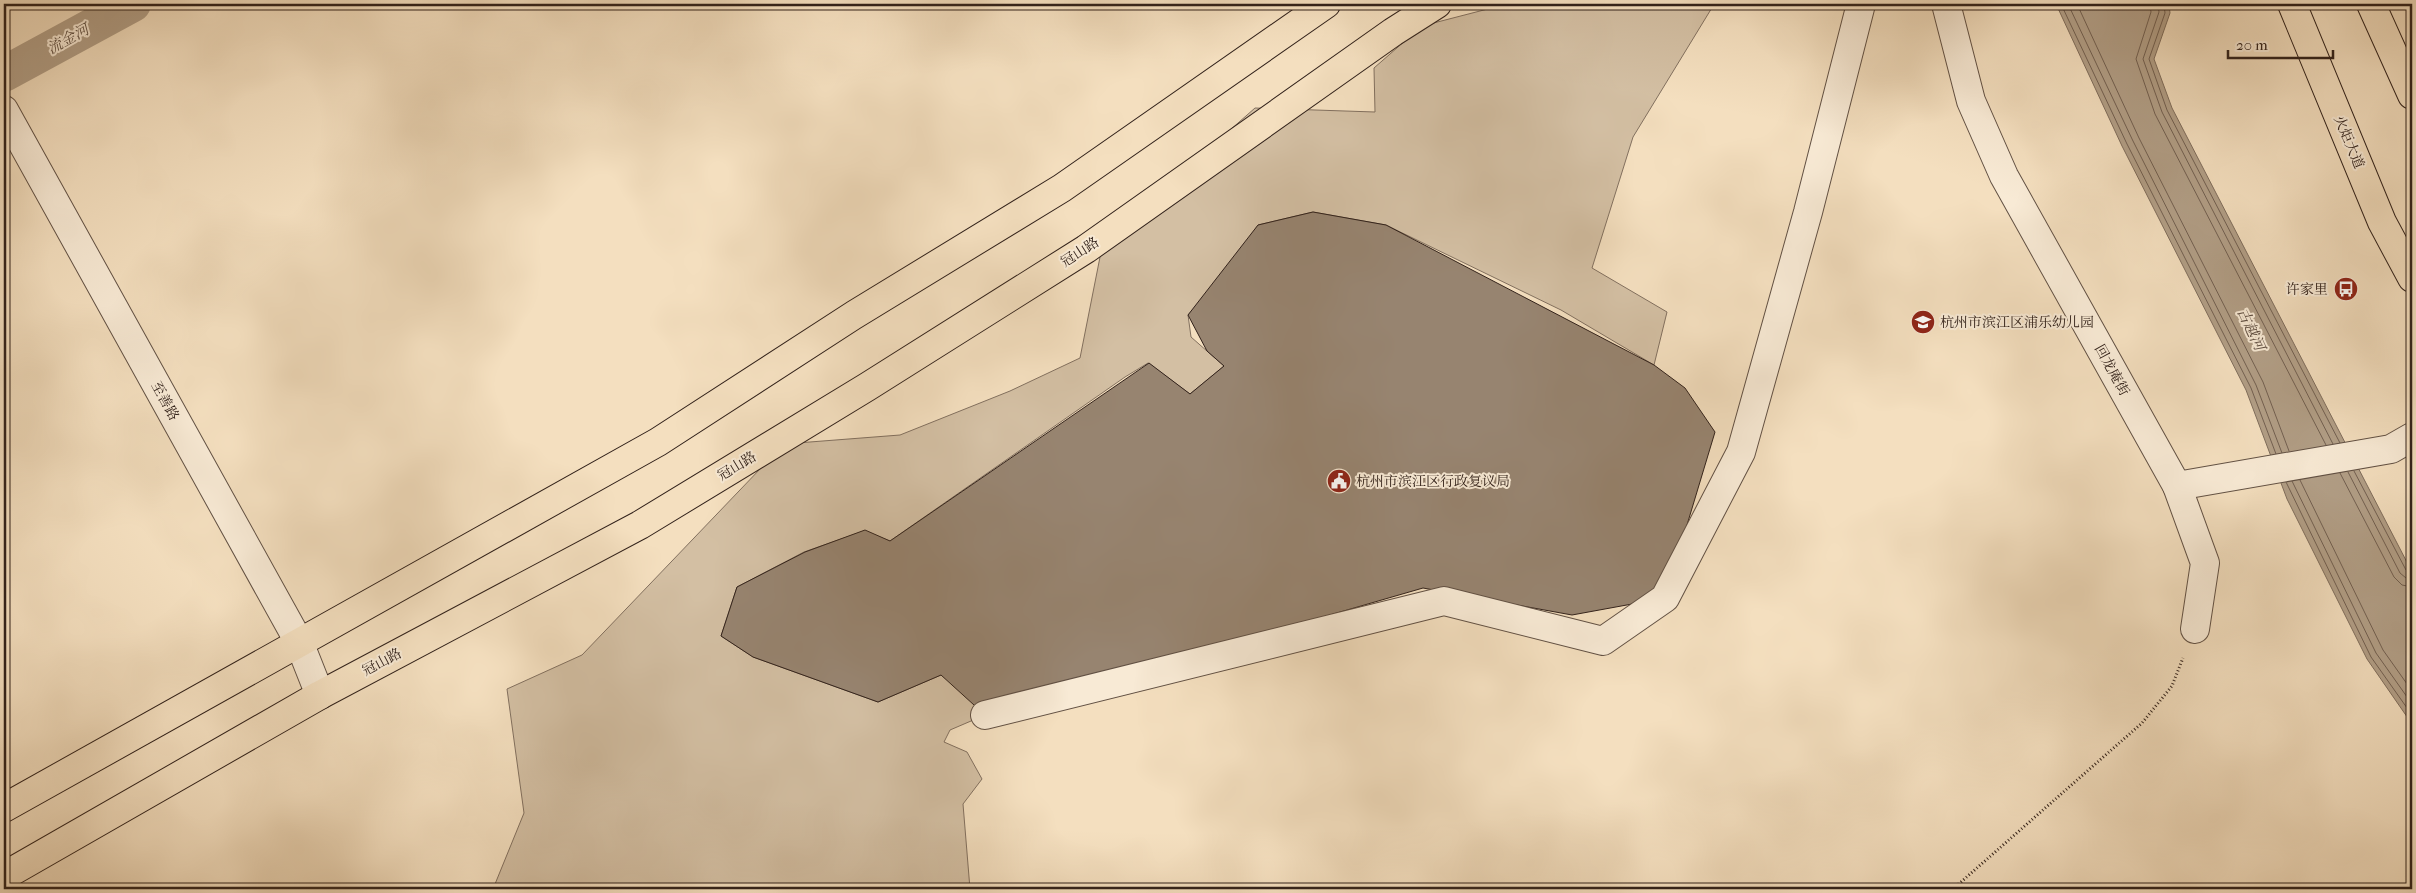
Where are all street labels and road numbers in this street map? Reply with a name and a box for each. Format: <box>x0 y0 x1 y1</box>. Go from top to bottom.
street label: 火炬大道 <box>2330 113 2368 171</box>
street label: 冠山路 <box>1058 233 1102 271</box>
street label: 回龙庵街 <box>2091 341 2133 399</box>
street label: 至善路 <box>147 379 183 423</box>
street label: 冠山路 <box>715 448 759 484</box>
street label: 冠山路 <box>359 645 405 679</box>

